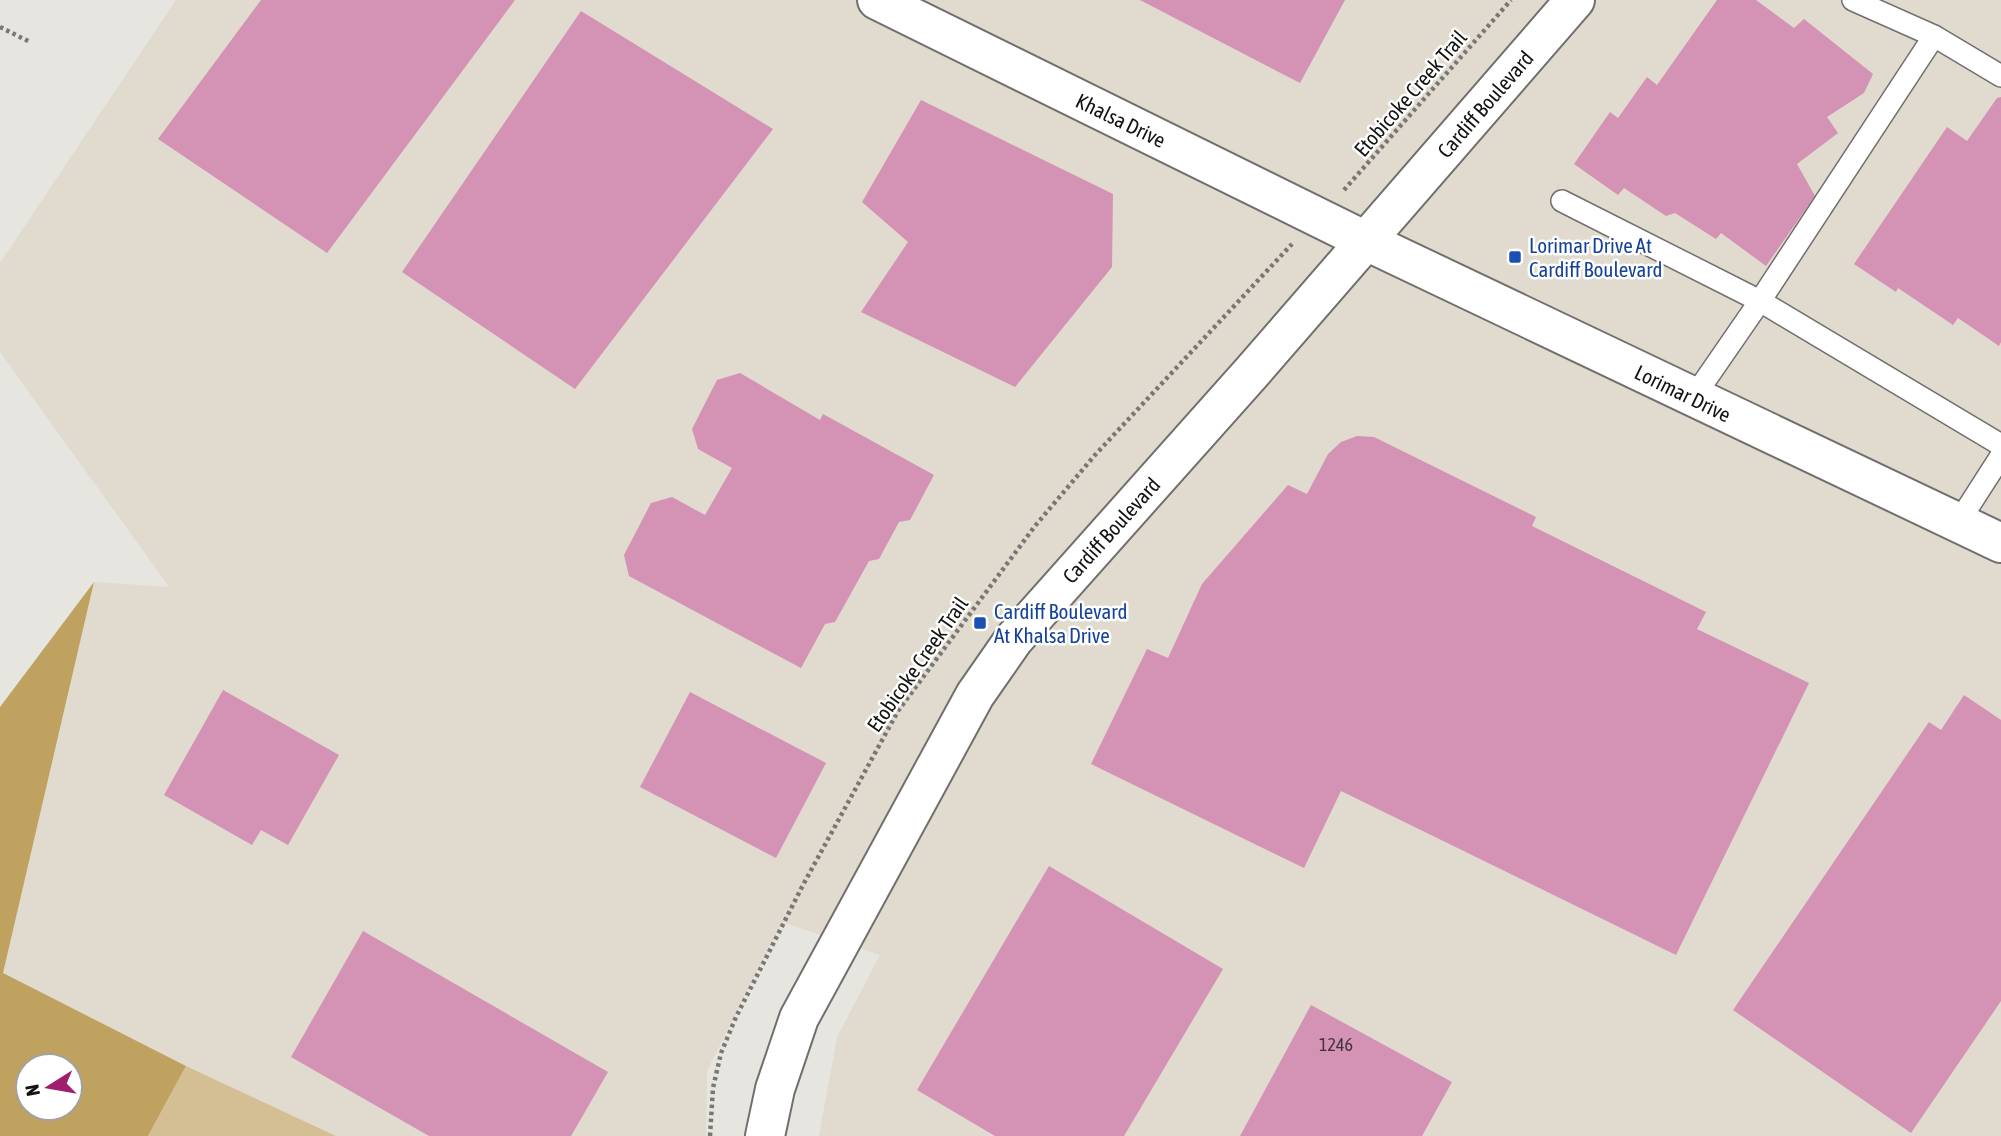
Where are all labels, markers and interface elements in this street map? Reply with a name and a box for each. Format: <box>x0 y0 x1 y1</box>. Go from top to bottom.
street label: Etobicoke Creek Trail <box>1349 25 1471 161</box>
street label: Cardiff Boulevard <box>1432 46 1538 162</box>
street label: Khalsa Drive <box>1072 88 1170 152</box>
place label: Lorimar Drive At Cardiff Boulevard <box>1529 233 1662 281</box>
marker: Lorimar Drive At Cardiff Boulevard <box>1507 249 1523 265</box>
street label: Lorimar Drive <box>1631 359 1735 427</box>
street label: Cardiff Boulevard <box>1057 472 1165 588</box>
street label: Etobicoke Creek Trail <box>862 592 973 736</box>
place label: Cardiff Boulevard At Khalsa Drive <box>994 599 1127 647</box>
marker: Cardiff Boulevard At Khalsa Drive <box>972 615 988 631</box>
house number: 1246 <box>1319 1034 1353 1055</box>
north arrow <box>14 1052 84 1122</box>
text: N <box>20 1083 44 1098</box>

